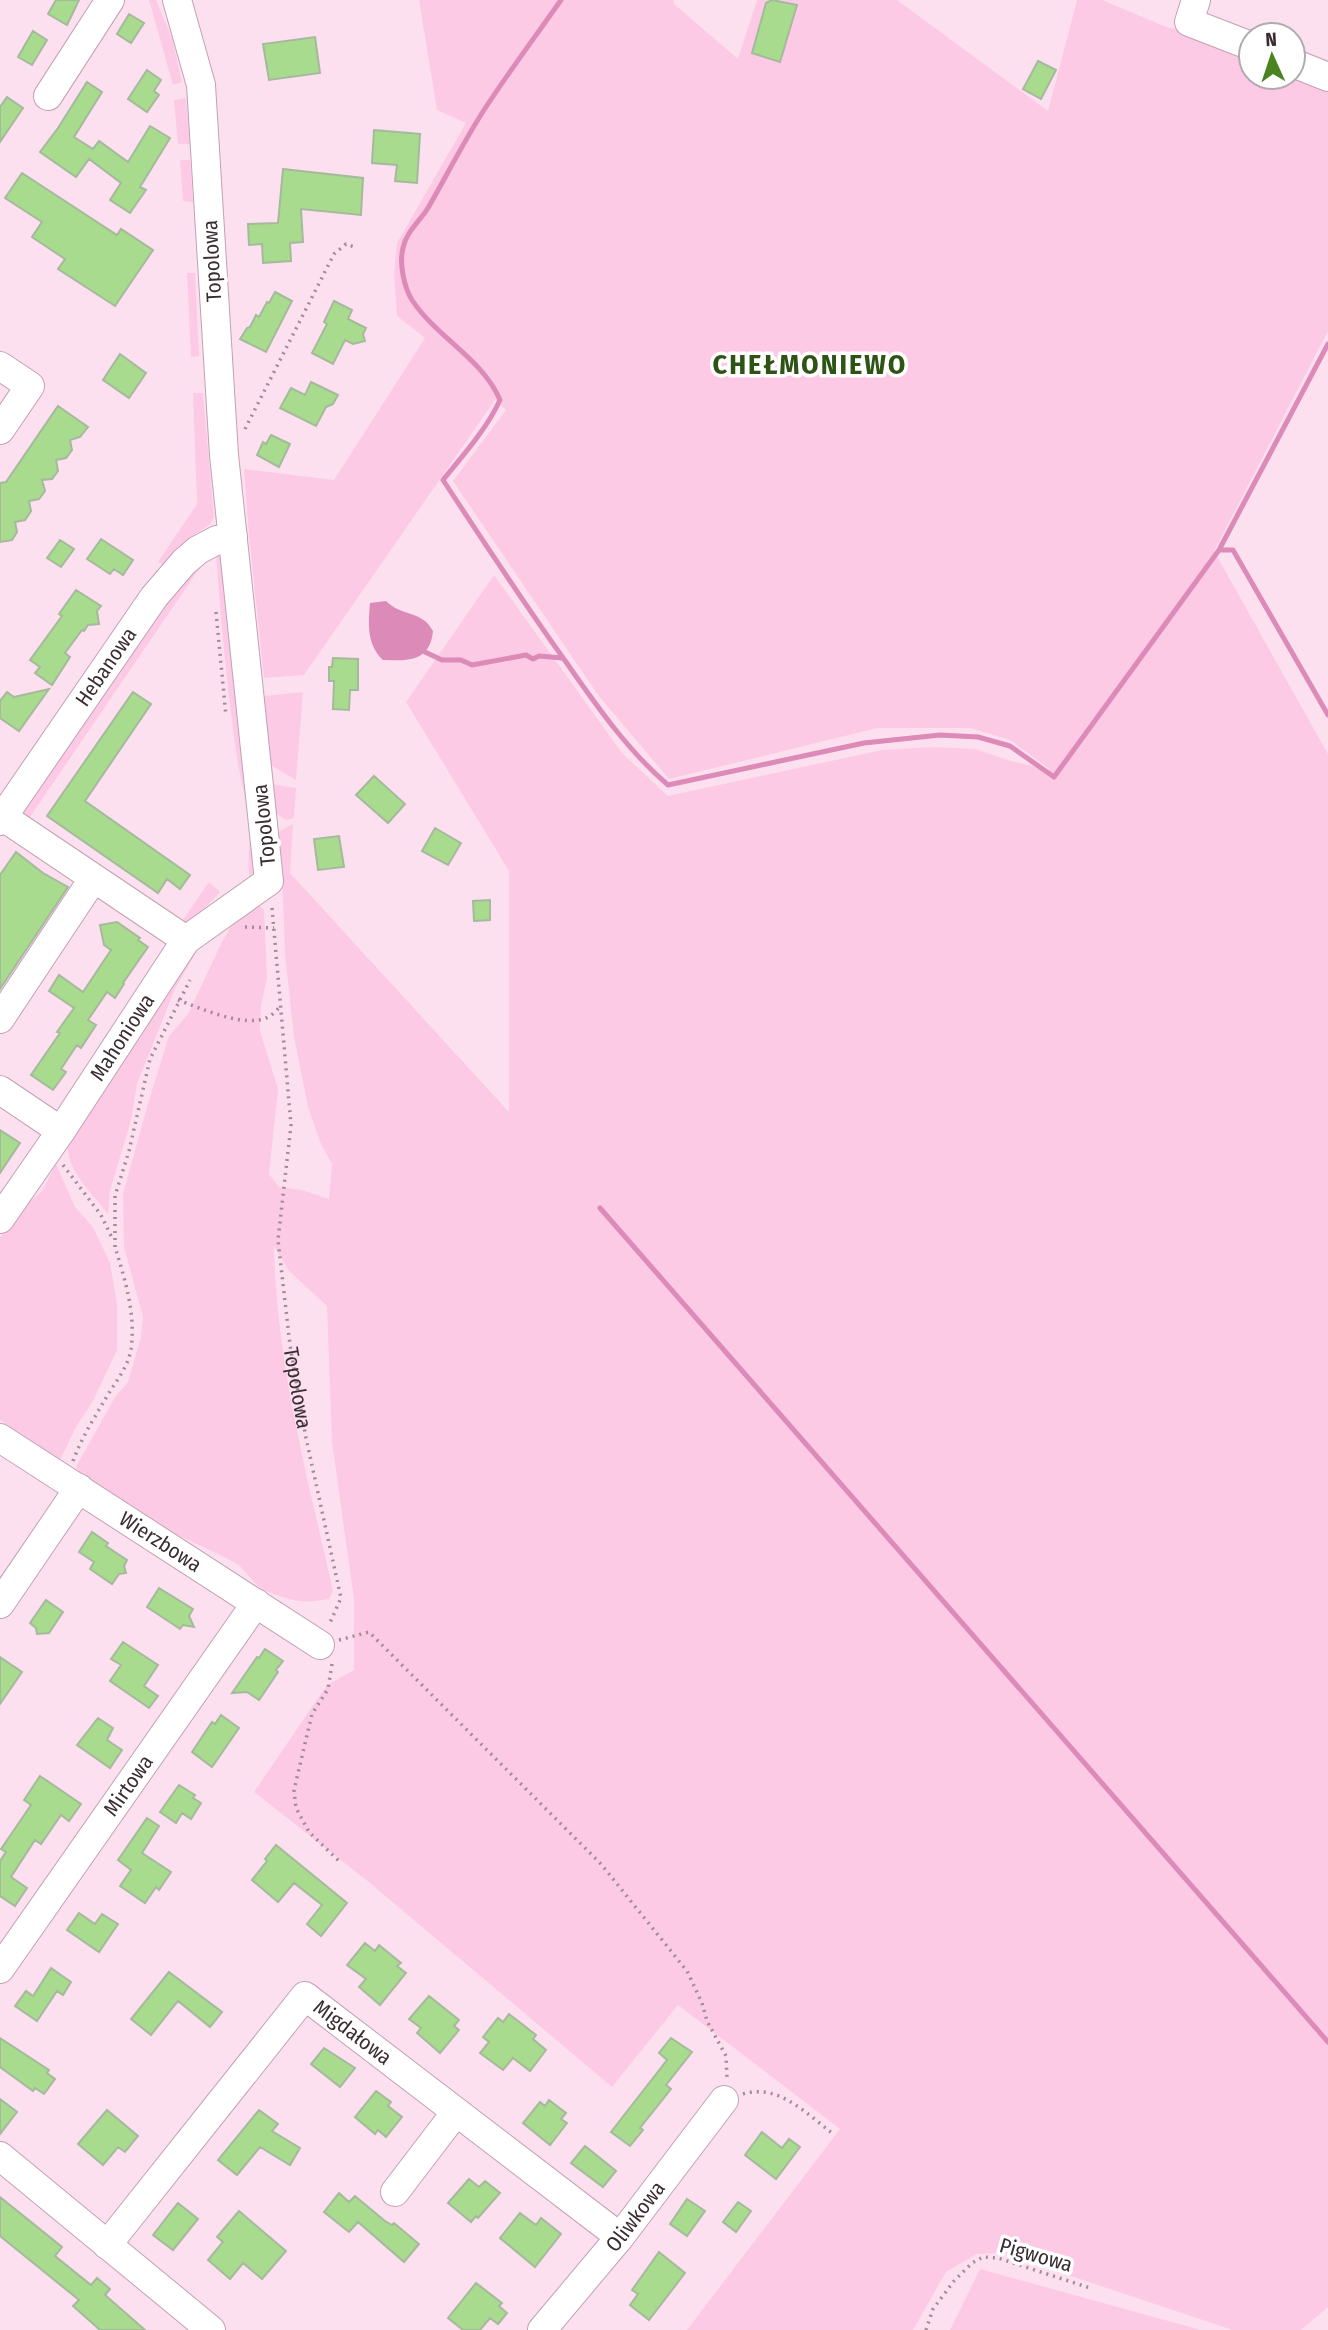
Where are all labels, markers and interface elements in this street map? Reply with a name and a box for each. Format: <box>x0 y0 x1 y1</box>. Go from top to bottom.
north arrow <box>1237 21 1307 91</box>
text: N <box>1265 28 1277 51</box>
street label: Topolowa <box>197 219 227 303</box>
district label: CHEŁMONIEWO <box>712 348 908 381</box>
street label: Hebanowa <box>70 622 142 711</box>
street label: Topolowa <box>247 783 281 867</box>
street label: Mahoniowa <box>84 989 160 1086</box>
street label: Topolowa <box>278 1345 317 1431</box>
street label: Wierzbowa <box>114 1506 206 1578</box>
street label: Mirtowa <box>98 1750 159 1821</box>
street label: Migdałowa <box>308 1994 397 2071</box>
street label: Oliwkowa <box>600 2176 671 2257</box>
street label: Pigwowa <box>997 2232 1075 2278</box>

